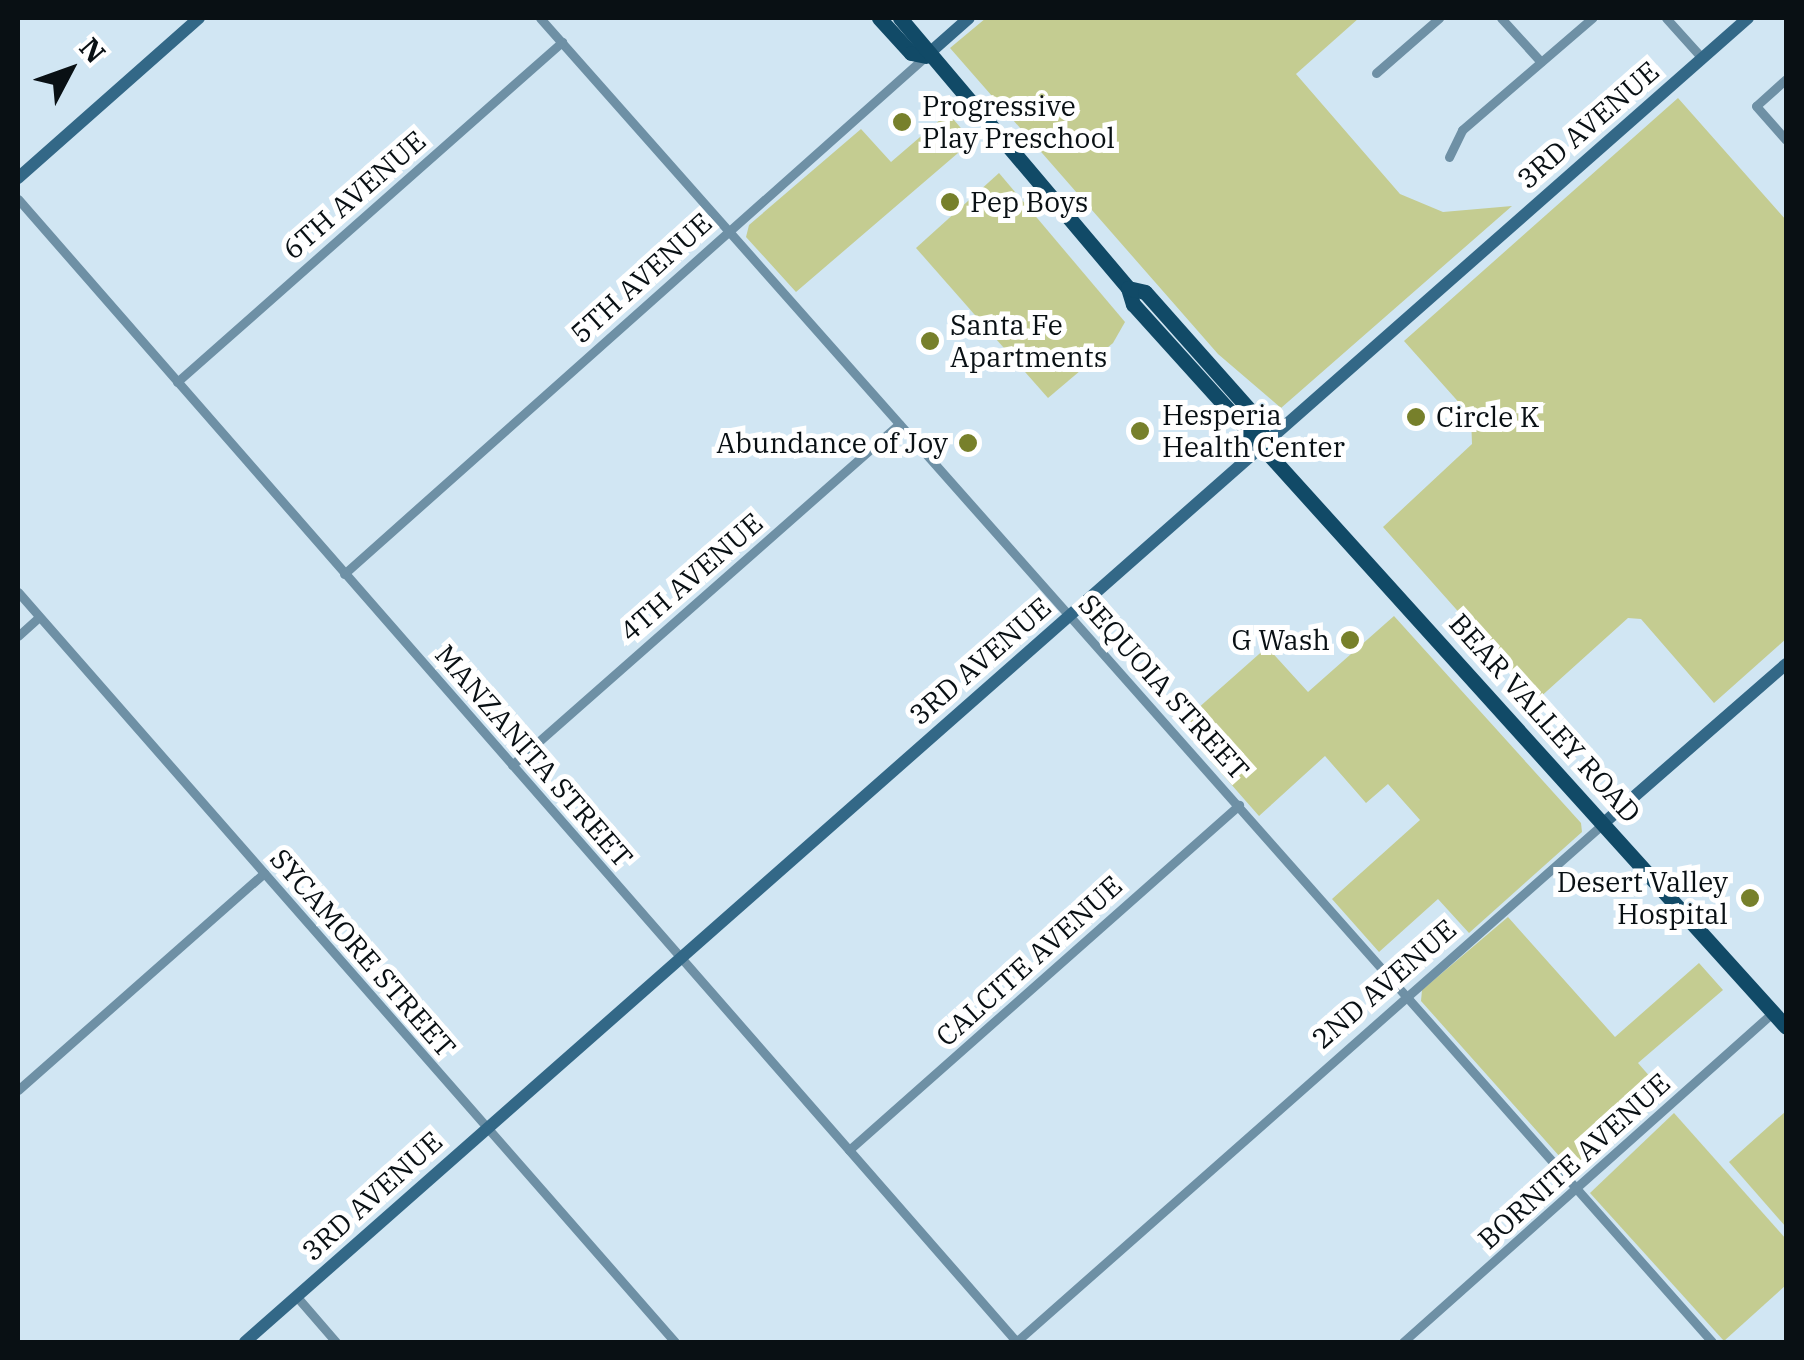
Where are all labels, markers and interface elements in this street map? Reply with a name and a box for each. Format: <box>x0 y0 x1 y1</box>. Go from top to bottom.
north arrow <box>20 20 120 120</box>
text: N <box>72 29 114 70</box>
street label: 3RD AVENUE <box>1510 54 1666 196</box>
place label: Progressive Play Preschool <box>922 89 1115 155</box>
marker: Progressive Play Preschool <box>891 111 913 133</box>
street label: 6TH AVENUE <box>276 124 432 266</box>
place label: Pep Boys <box>970 185 1088 219</box>
marker: Pep Boys <box>939 191 961 213</box>
street label: 5TH AVENUE <box>564 206 718 350</box>
place label: Santa Fe Apartments <box>950 308 1107 374</box>
marker: Santa Fe Apartments <box>919 330 941 352</box>
place label: Hesperia Health Center <box>1162 398 1345 464</box>
place label: Circle K <box>1436 400 1540 434</box>
marker: Circle K <box>1405 406 1427 428</box>
marker: Hesperia Health Center <box>1127 418 1153 444</box>
place label: Abundance of Joy <box>716 426 948 460</box>
marker: Abundance of Joy <box>957 432 979 454</box>
street label: 4TH AVENUE <box>613 506 769 648</box>
street label: SEQUOIA STREET <box>1072 587 1256 787</box>
street label: 3RD AVENUE <box>902 590 1058 732</box>
street label: BEAR VALLEY ROAD <box>1442 607 1648 829</box>
place label: G Wash <box>1231 623 1330 657</box>
marker: G Wash <box>1339 629 1361 651</box>
street label: MANZANITA STREET <box>428 638 640 874</box>
street label: SYCAMORE STREET <box>263 842 463 1064</box>
place label: Desert Valley Hospital <box>1557 865 1728 931</box>
street label: CALCITE AVENUE <box>929 869 1129 1053</box>
marker: Desert Valley Hospital <box>1737 885 1763 911</box>
street label: 2ND AVENUE <box>1305 912 1463 1056</box>
street label: BORNITE AVENUE <box>1471 1066 1677 1256</box>
street label: 3RD AVENUE <box>295 1124 449 1268</box>

